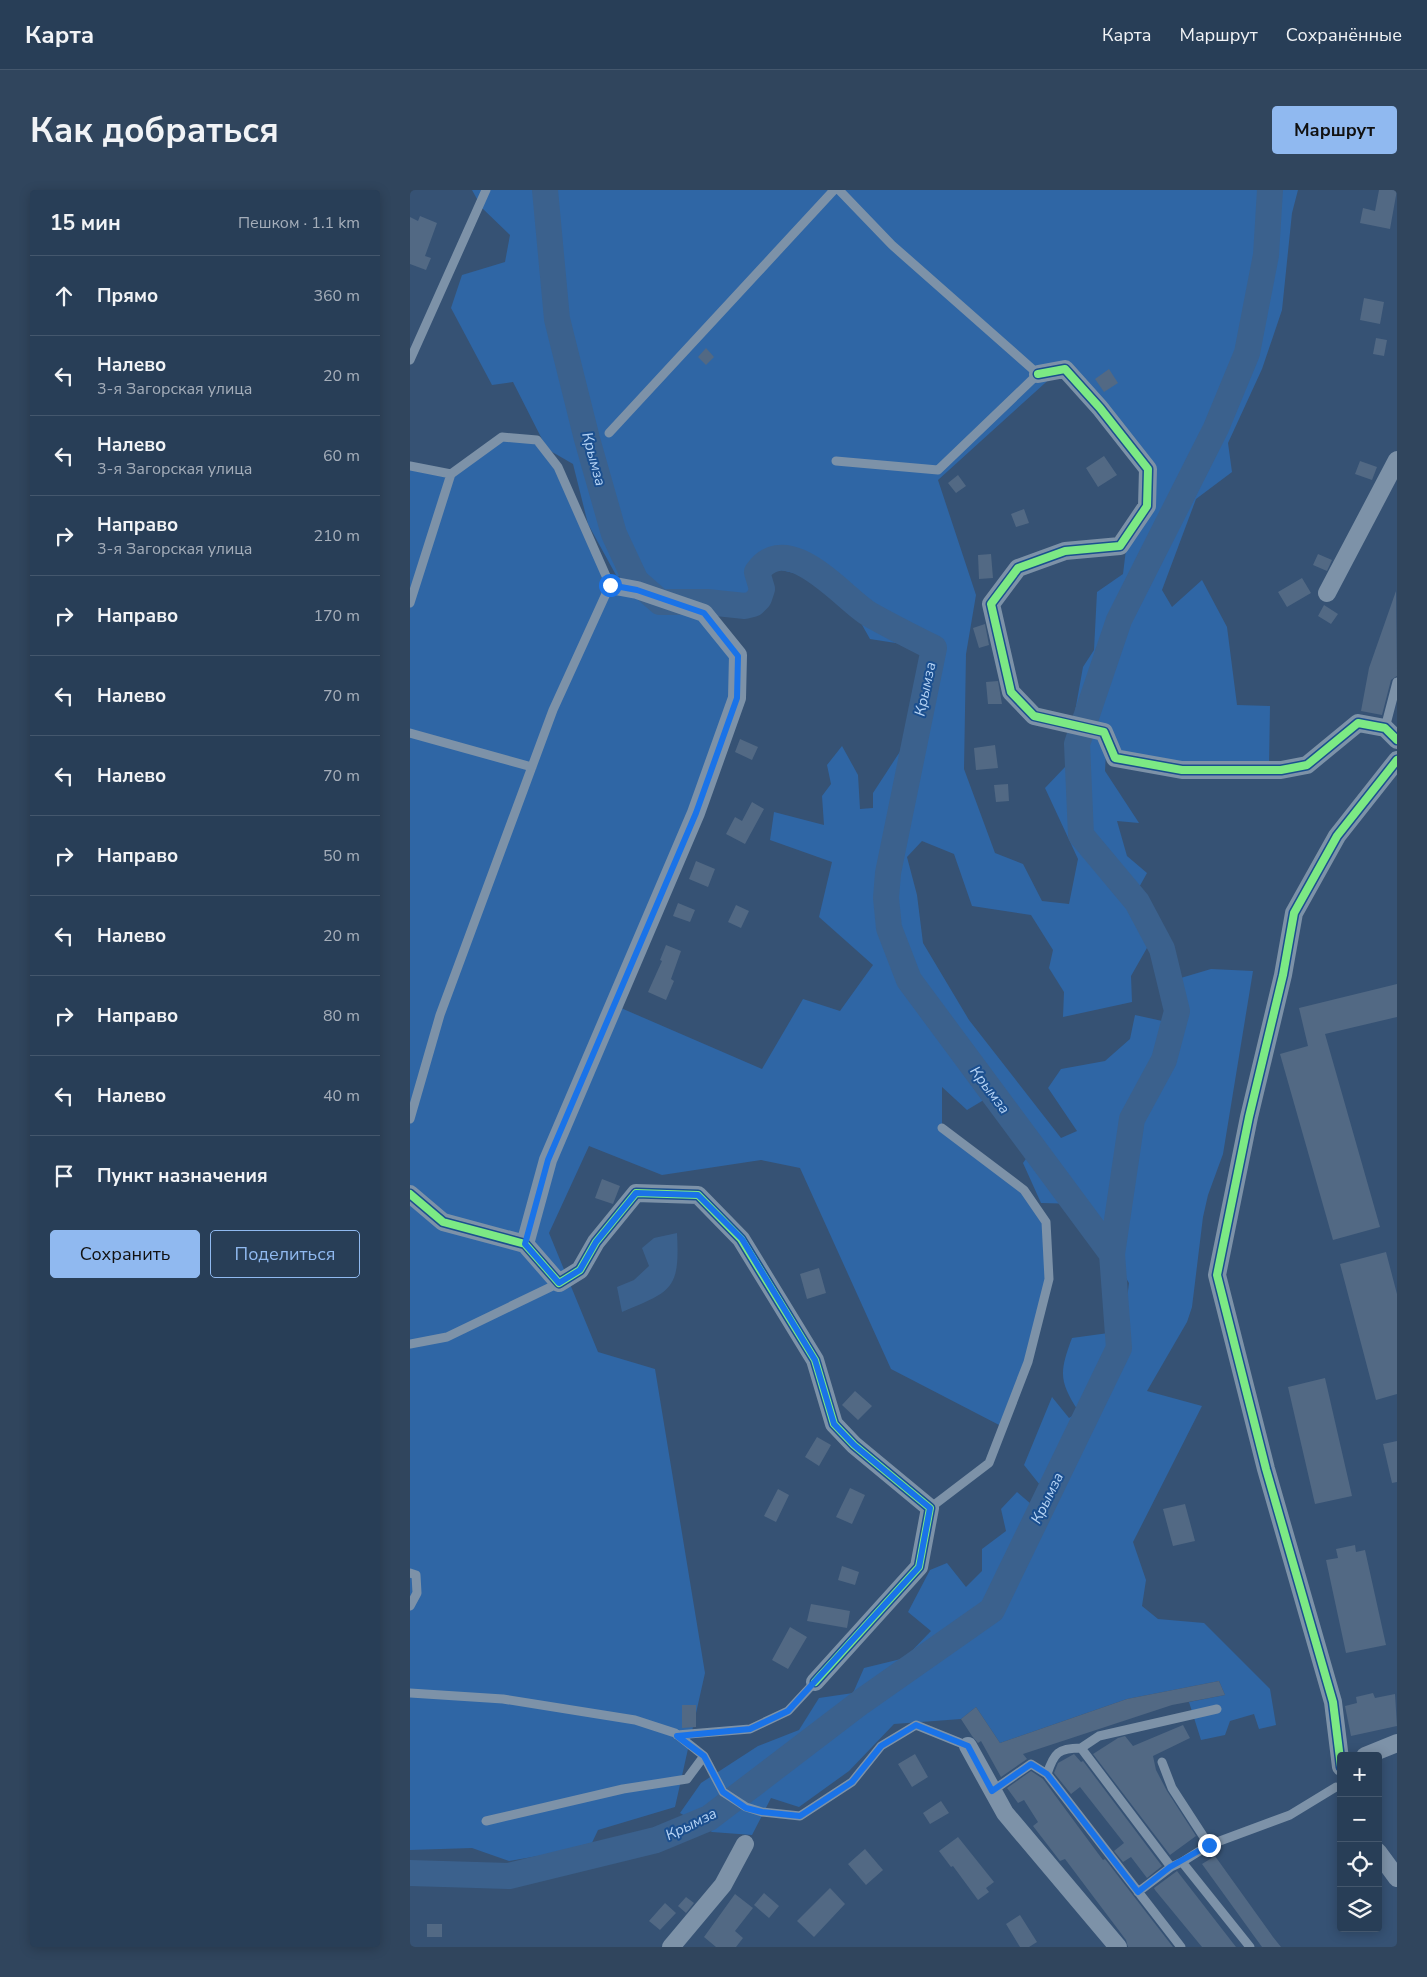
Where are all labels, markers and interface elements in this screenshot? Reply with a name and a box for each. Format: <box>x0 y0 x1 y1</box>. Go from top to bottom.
text: Карта <box>25 19 94 51</box>
text: Карта <box>1102 23 1152 47</box>
text: Маршрут <box>1180 23 1258 47</box>
text: Сохранённые <box>1286 23 1402 47</box>
button: Маршрут <box>1272 106 1397 154</box>
text: Как добраться <box>30 107 279 154</box>
text: 15 мин <box>50 209 121 237</box>
text: Пешком · 1.1 km <box>238 212 360 234</box>
icon: ahead <box>50 282 78 310</box>
text: Прямо <box>97 283 158 309</box>
text: 360 m <box>313 285 360 307</box>
text: Налево <box>97 352 166 378</box>
icon: left <box>50 362 78 390</box>
text: 20 m <box>323 365 360 387</box>
text: 3-я Загорская улица <box>97 378 252 400</box>
water label: Крымза <box>577 430 611 488</box>
text: Налево <box>97 432 166 458</box>
icon: left <box>50 442 78 470</box>
text: 60 m <box>323 445 360 467</box>
text: 3-я Загорская улица <box>97 458 252 480</box>
text: Направо <box>97 512 178 538</box>
icon: right <box>50 522 78 550</box>
text: 210 m <box>313 525 360 547</box>
text: 3-я Загорская улица <box>97 538 252 560</box>
route start <box>599 574 622 597</box>
icon: right <box>50 602 78 630</box>
text: Направо <box>97 603 178 629</box>
text: 170 m <box>313 605 360 627</box>
water label: Крымза <box>910 660 940 718</box>
icon: left <box>50 682 78 710</box>
text: Налево <box>97 683 166 709</box>
text: 70 m <box>323 685 360 707</box>
icon: left <box>50 762 78 790</box>
text: Налево <box>97 763 166 789</box>
text: 70 m <box>323 765 360 787</box>
icon: right <box>50 842 78 870</box>
text: Направо <box>97 843 178 869</box>
text: 50 m <box>323 845 360 867</box>
icon: left <box>50 922 78 950</box>
text: Налево <box>97 923 166 949</box>
text: 20 m <box>323 925 360 947</box>
icon: right <box>50 1002 78 1030</box>
text: Направо <box>97 1003 178 1029</box>
text: 80 m <box>323 1005 360 1027</box>
water label: Крымза <box>965 1062 1015 1118</box>
icon: left <box>50 1082 78 1110</box>
text: Налево <box>97 1083 166 1109</box>
text: 40 m <box>323 1085 360 1107</box>
icon: arrive <box>50 1162 78 1190</box>
text: Пункт назначения <box>97 1163 268 1189</box>
button: Сохранить <box>50 1230 200 1278</box>
button: Поделиться <box>210 1230 360 1278</box>
water label: Крымза <box>1026 1469 1068 1527</box>
map controls <box>1337 1752 1382 1932</box>
button: + <box>1337 1752 1382 1797</box>
button: − <box>1337 1797 1382 1842</box>
water label: Крымза <box>662 1803 720 1845</box>
route end <box>1198 1834 1221 1857</box>
button: locate <box>1337 1842 1382 1887</box>
button: layers <box>1337 1887 1382 1932</box>

